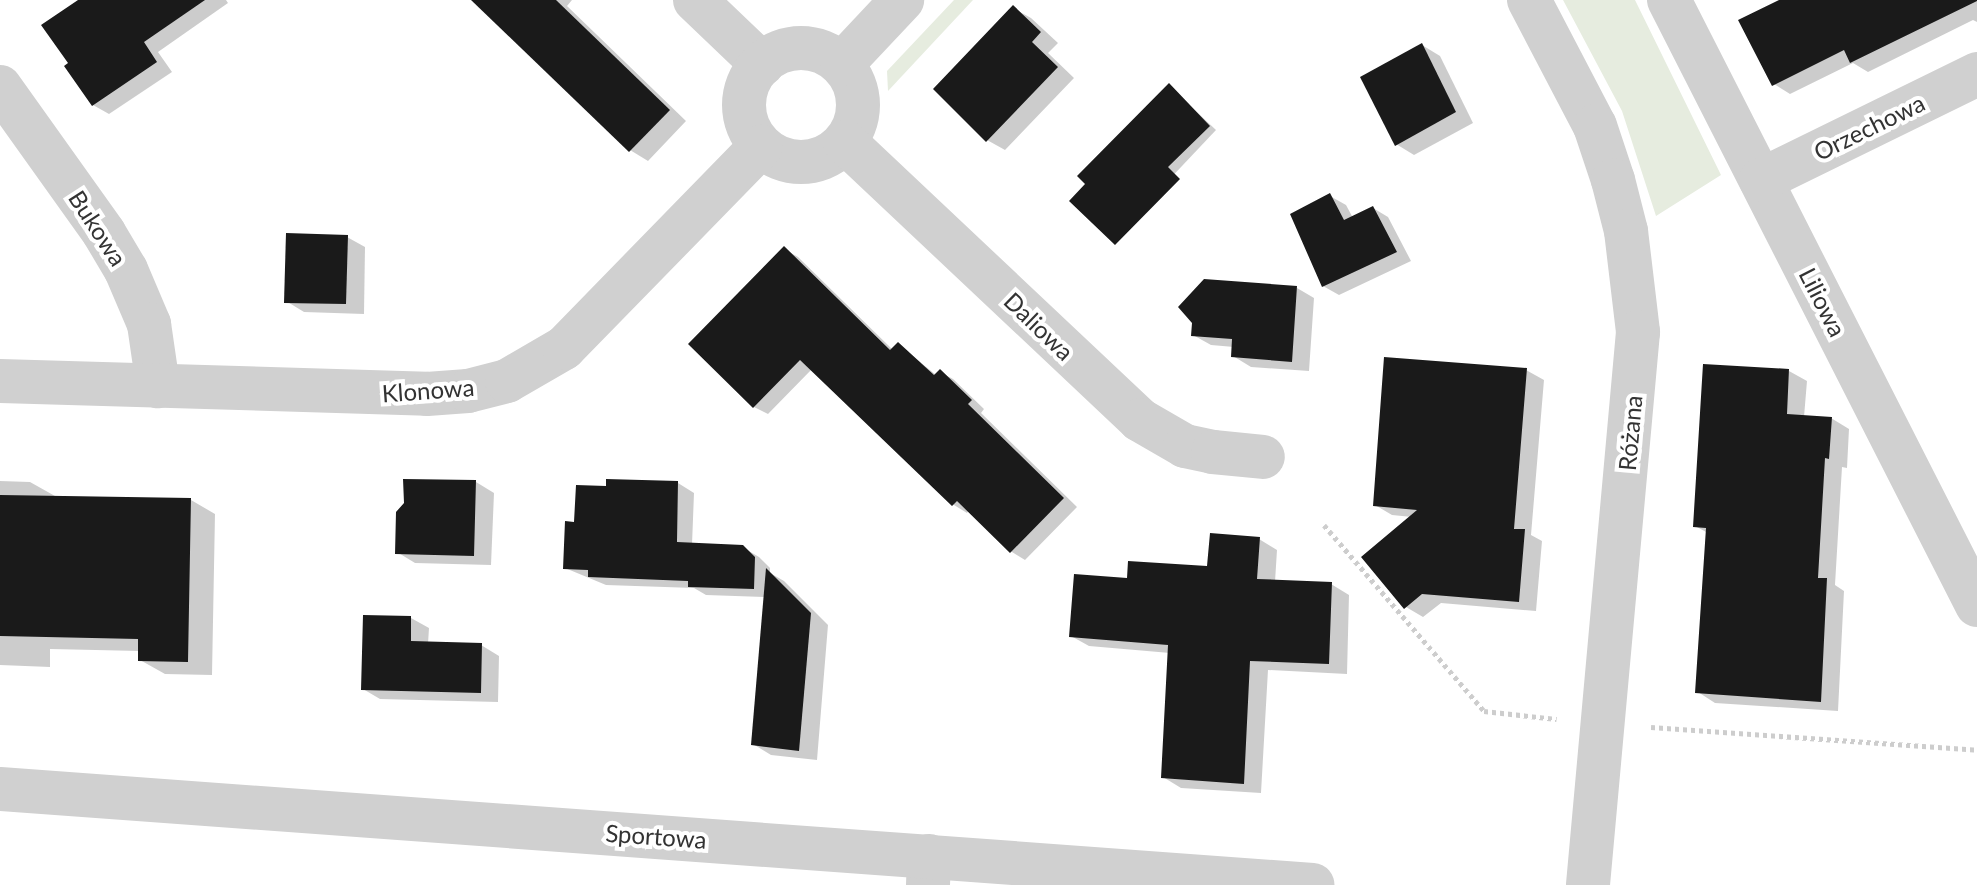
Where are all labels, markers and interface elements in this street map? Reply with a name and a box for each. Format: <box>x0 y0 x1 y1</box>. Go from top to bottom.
street label: Orzechowa <box>1809 88 1929 166</box>
street label: Bukowa <box>63 185 133 271</box>
street label: Liliowa <box>1793 263 1853 341</box>
street label: Daliowa <box>998 286 1080 366</box>
street label: Klonowa <box>381 372 475 408</box>
street label: Różana <box>1612 394 1648 472</box>
street label: Sportowa <box>605 818 707 854</box>

